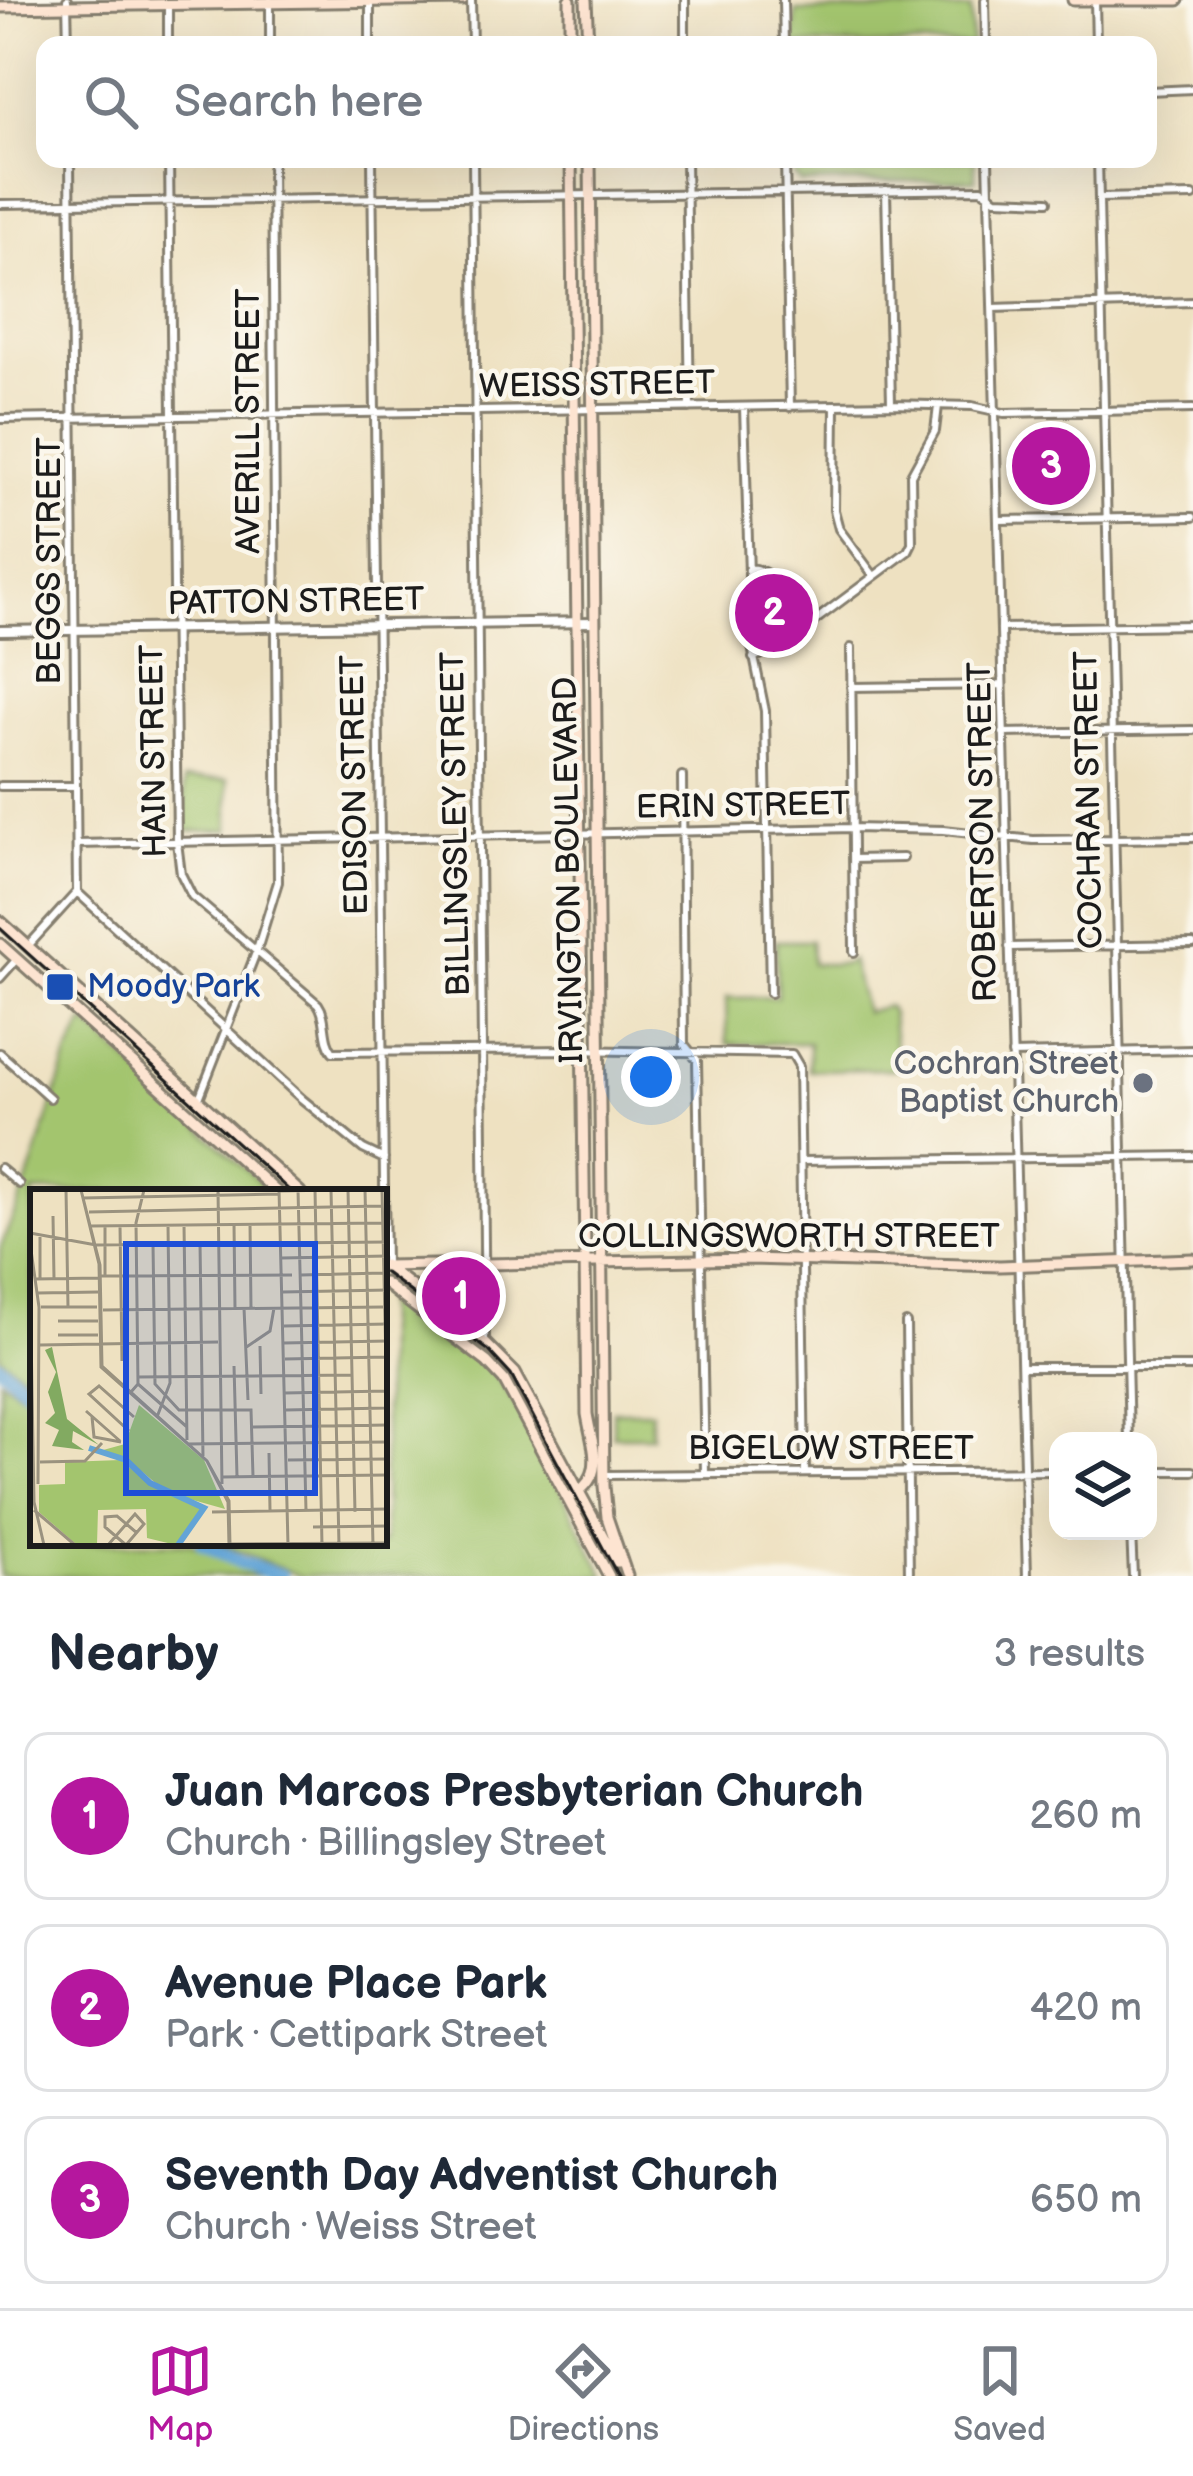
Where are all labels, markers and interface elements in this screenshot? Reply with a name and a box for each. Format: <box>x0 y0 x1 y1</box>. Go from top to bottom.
search box <box>36 36 1157 168</box>
icon: search <box>78 69 144 135</box>
text: Search here <box>174 75 423 130</box>
street label: AVERILL STREET <box>229 288 269 554</box>
street label: WEISS STREET <box>479 363 716 407</box>
pin: 3 <box>1012 421 1090 511</box>
street label: BEGGS STREET <box>30 437 70 685</box>
pin: 2 <box>735 568 813 658</box>
street label: PATTON STREET <box>167 580 425 624</box>
street label: HAIN STREET <box>132 644 176 858</box>
street label: COCHRAN STREET <box>1066 650 1112 950</box>
street label: BILLINGSLEY STREET <box>433 651 479 997</box>
street label: EDISON STREET <box>333 654 377 915</box>
street label: ROBERTSON STREET <box>960 661 1006 1003</box>
street label: IRVINGTON BOULEVARD <box>546 676 592 1064</box>
street label: ERIN STREET <box>635 784 851 828</box>
place label: Moody Park <box>87 967 261 1007</box>
marker: Moody Park <box>44 971 76 1003</box>
place label: Cochran Street Baptist Church <box>894 1044 1119 1122</box>
your location <box>621 1047 681 1107</box>
marker: Cochran Street Baptist Church <box>1130 1070 1156 1096</box>
inset map <box>30 1189 387 1546</box>
street label: COLLINGSWORTH STREET <box>578 1217 1000 1257</box>
pin: 1 <box>422 1251 500 1341</box>
street label: BIGELOW STREET <box>688 1429 974 1469</box>
map controls <box>1049 1432 1157 1540</box>
button: layers <box>1049 1432 1157 1540</box>
text: Nearby <box>48 1624 219 1685</box>
text: 3 results <box>993 1631 1145 1678</box>
text: Juan Marcos Presbyterian Church <box>165 1765 863 1820</box>
text: 1 <box>82 1793 98 1840</box>
text: 260 m <box>1029 1793 1142 1840</box>
text: Church · Billingsley Street <box>165 1820 606 1867</box>
text: Avenue Place Park <box>165 1957 547 2012</box>
text: 2 <box>78 1985 102 2032</box>
text: 420 m <box>1029 1985 1142 2032</box>
text: Park · Cettipark Street <box>165 2012 547 2059</box>
text: Seventh Day Adventist Church <box>165 2149 778 2204</box>
text: 3 <box>79 2177 101 2224</box>
text: 650 m <box>1030 2177 1142 2224</box>
text: Church · Weiss Street <box>165 2204 536 2251</box>
tab: Map <box>147 2338 213 2450</box>
tab: Directions <box>508 2338 659 2450</box>
tab: Saved <box>953 2338 1046 2450</box>

